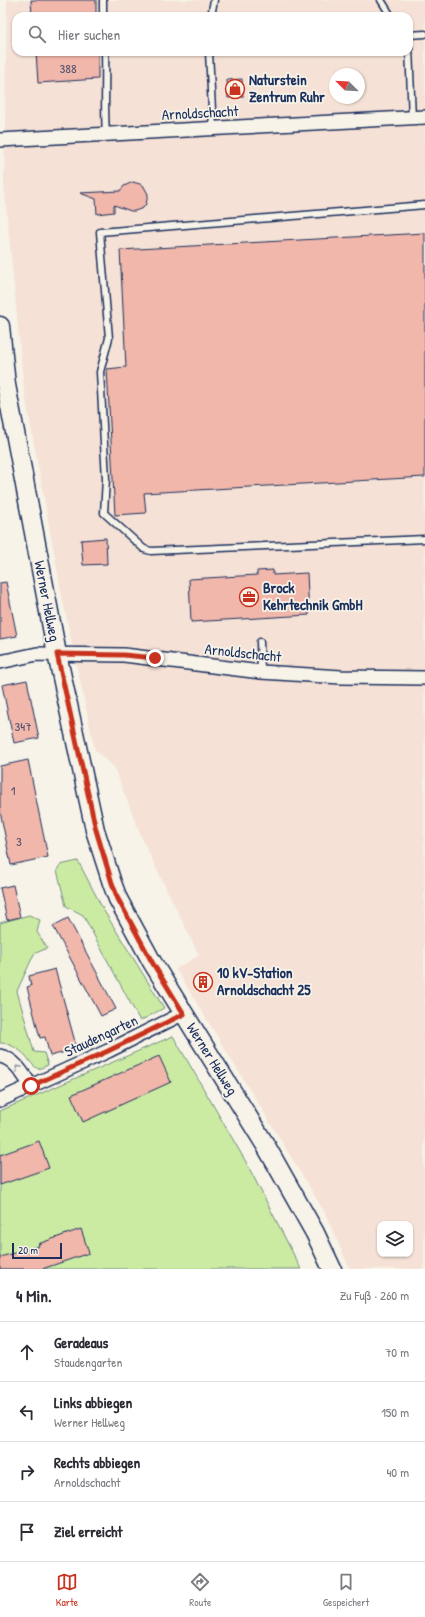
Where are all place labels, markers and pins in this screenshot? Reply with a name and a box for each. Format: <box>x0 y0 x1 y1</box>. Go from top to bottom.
place label: Naturstein Zentrum Ruhr <box>249 69 325 107</box>
shop icon: Naturstein Zentrum Ruhr <box>224 78 246 100</box>
place label: Brock Kehrtechnik GmbH <box>263 577 363 615</box>
office icon: Brock Kehrtechnik GmbH <box>238 586 260 608</box>
place label: 10 kV-Station Arnoldschacht 25 <box>217 962 311 1000</box>
building icon: 10 kV-Station Arnoldschacht 25 <box>192 971 214 993</box>

